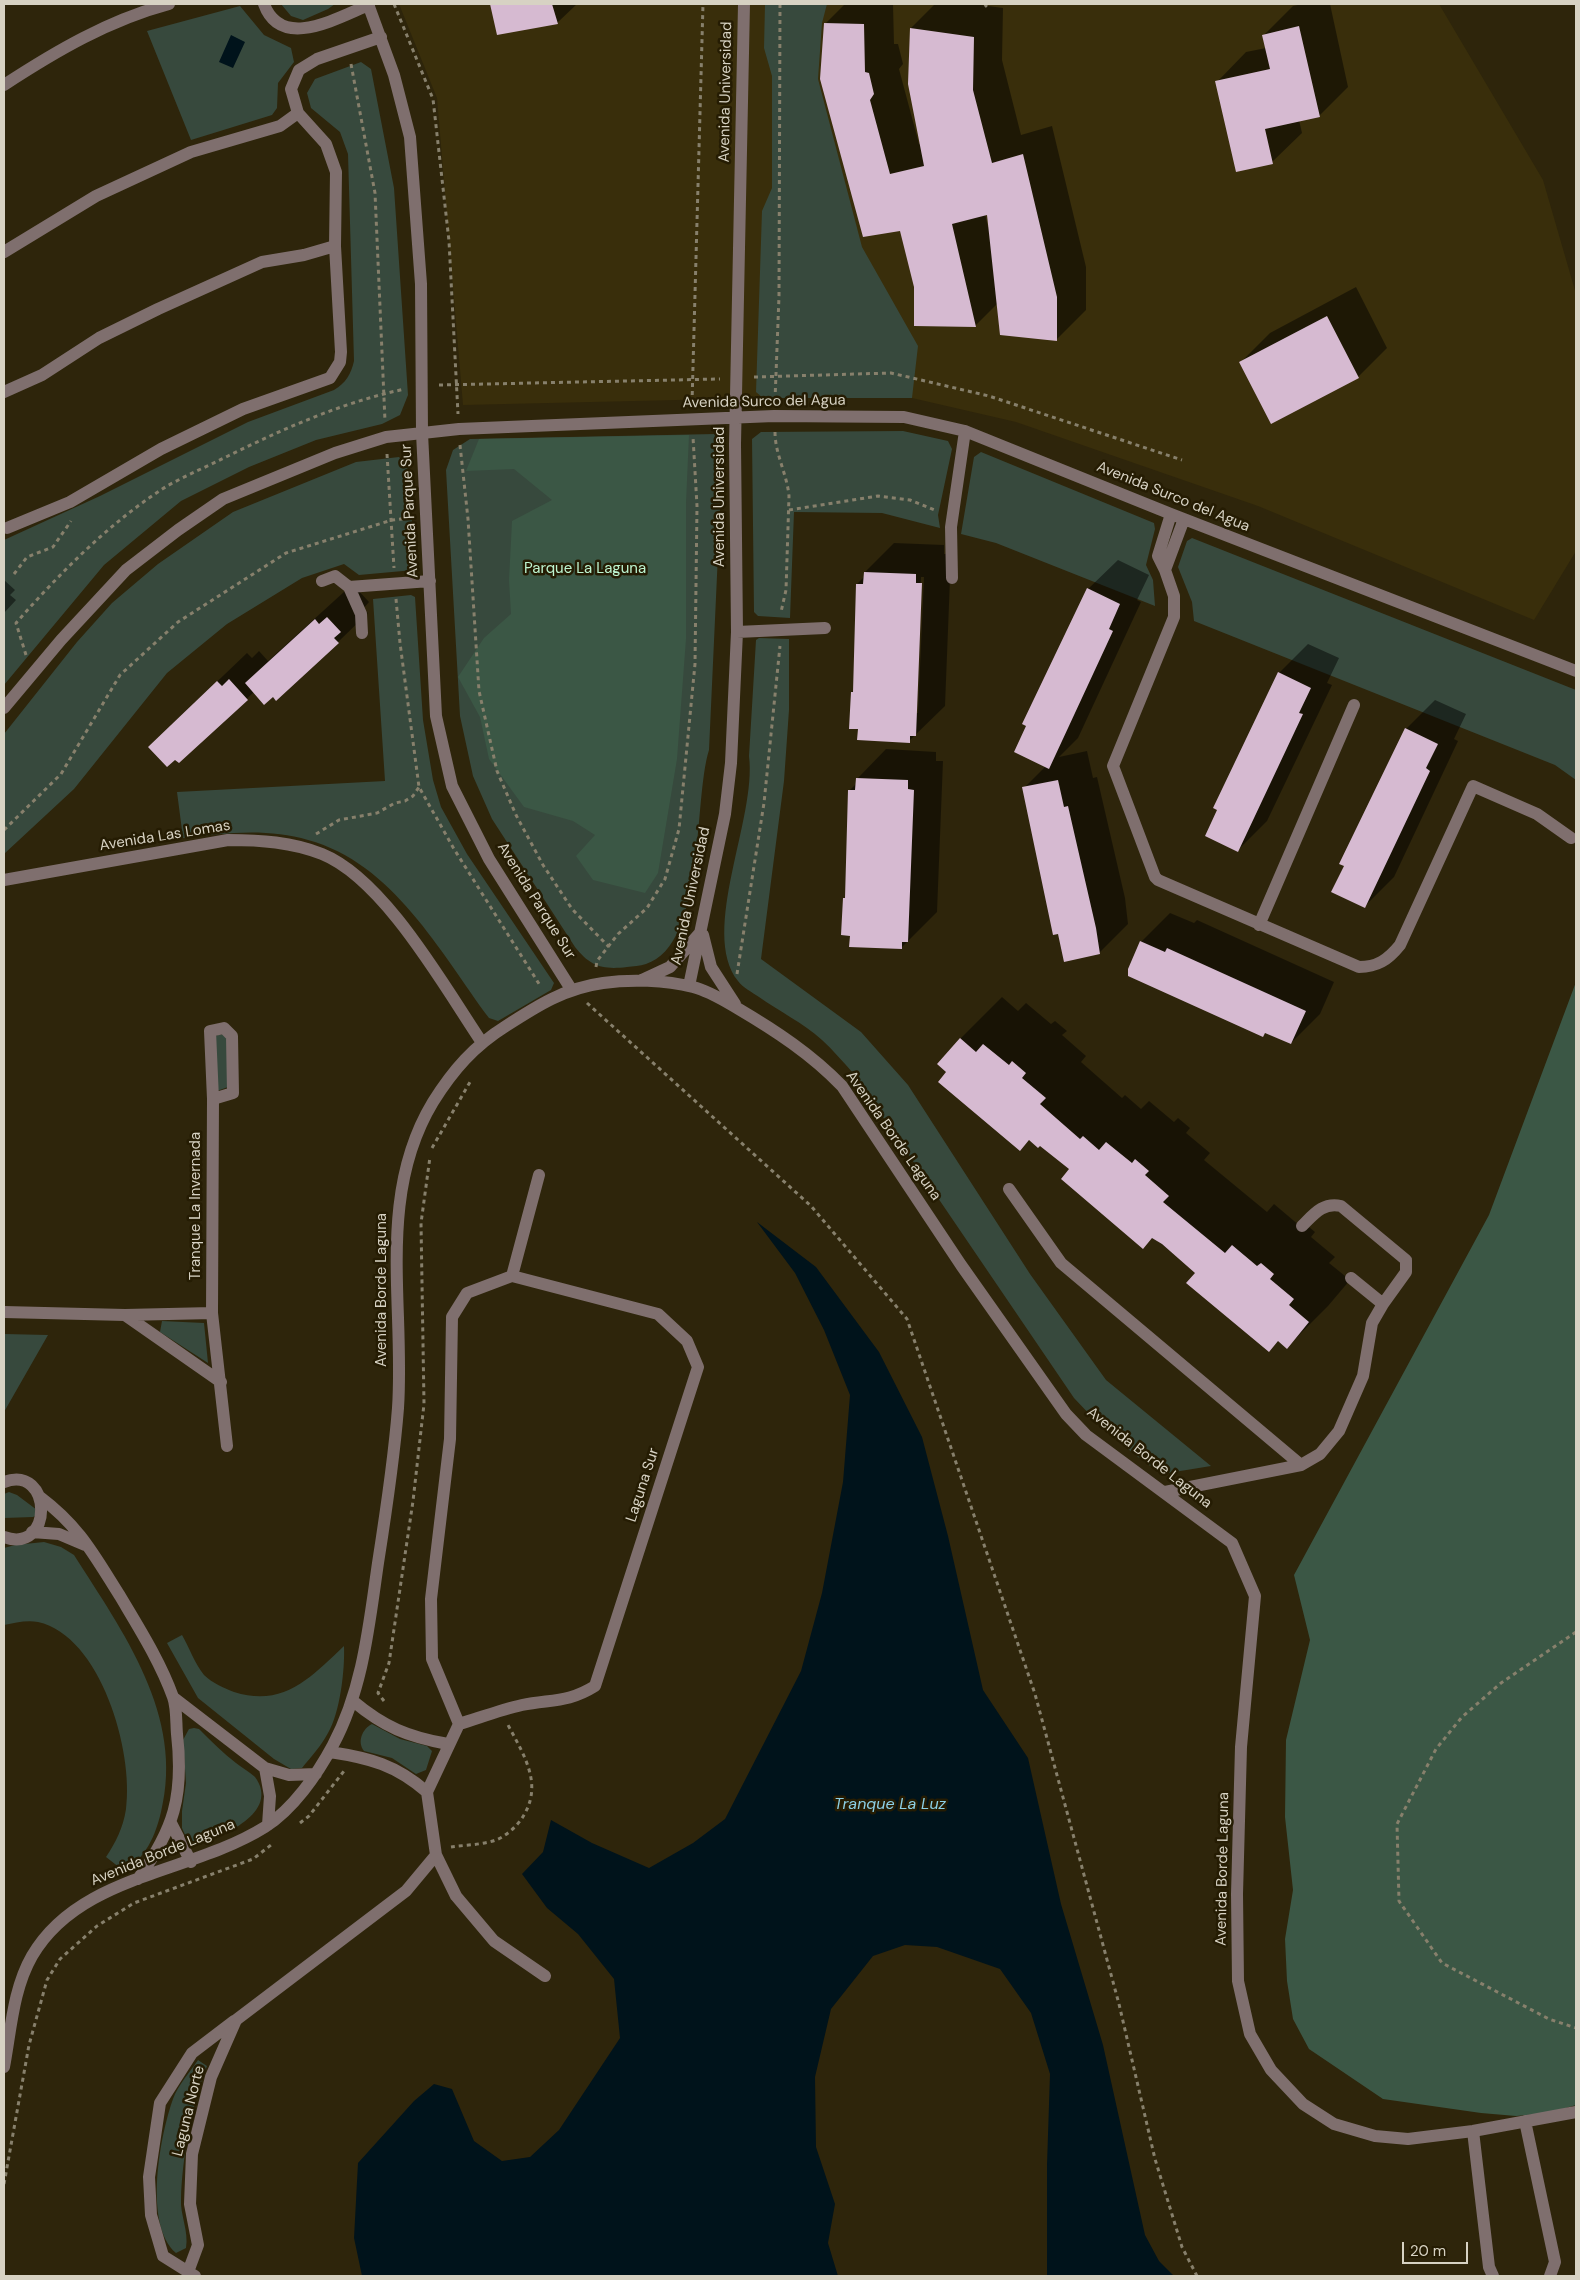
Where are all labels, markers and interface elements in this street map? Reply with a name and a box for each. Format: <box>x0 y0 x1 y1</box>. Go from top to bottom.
street label: Avenida Universidad <box>716 21 736 163</box>
street label: Avenida Surco del Agua <box>682 392 846 412</box>
street label: Avenida Universidad <box>711 427 729 567</box>
street label: Avenida Parque Sur <box>398 444 422 578</box>
street label: Avenida Surco del Agua <box>1094 458 1252 536</box>
park label: Parque La Laguna <box>524 560 646 578</box>
street label: Avenida Las Lomas <box>98 817 232 855</box>
street label: Avenida Universidad <box>668 825 714 967</box>
street label: Avenida Parque Sur <box>493 839 579 963</box>
street label: Avenida Borde Laguna <box>841 1068 945 1204</box>
street label: Tranque La Invernada <box>187 1132 205 1280</box>
street label: Avenida Borde Laguna <box>373 1213 391 1367</box>
street label: Avenida Borde Laguna <box>1083 1404 1215 1512</box>
street label: Laguna Sur <box>623 1446 663 1524</box>
street label: Avenida Borde Laguna <box>1213 1792 1233 1946</box>
water label: Tranque La Luz <box>834 1795 946 1815</box>
street label: Avenida Borde Laguna <box>88 1816 238 1890</box>
street label: Laguna Norte <box>169 2064 209 2158</box>
scale bar <box>1405 2232 1471 2264</box>
text: 20 m <box>1410 2241 1446 2261</box>

